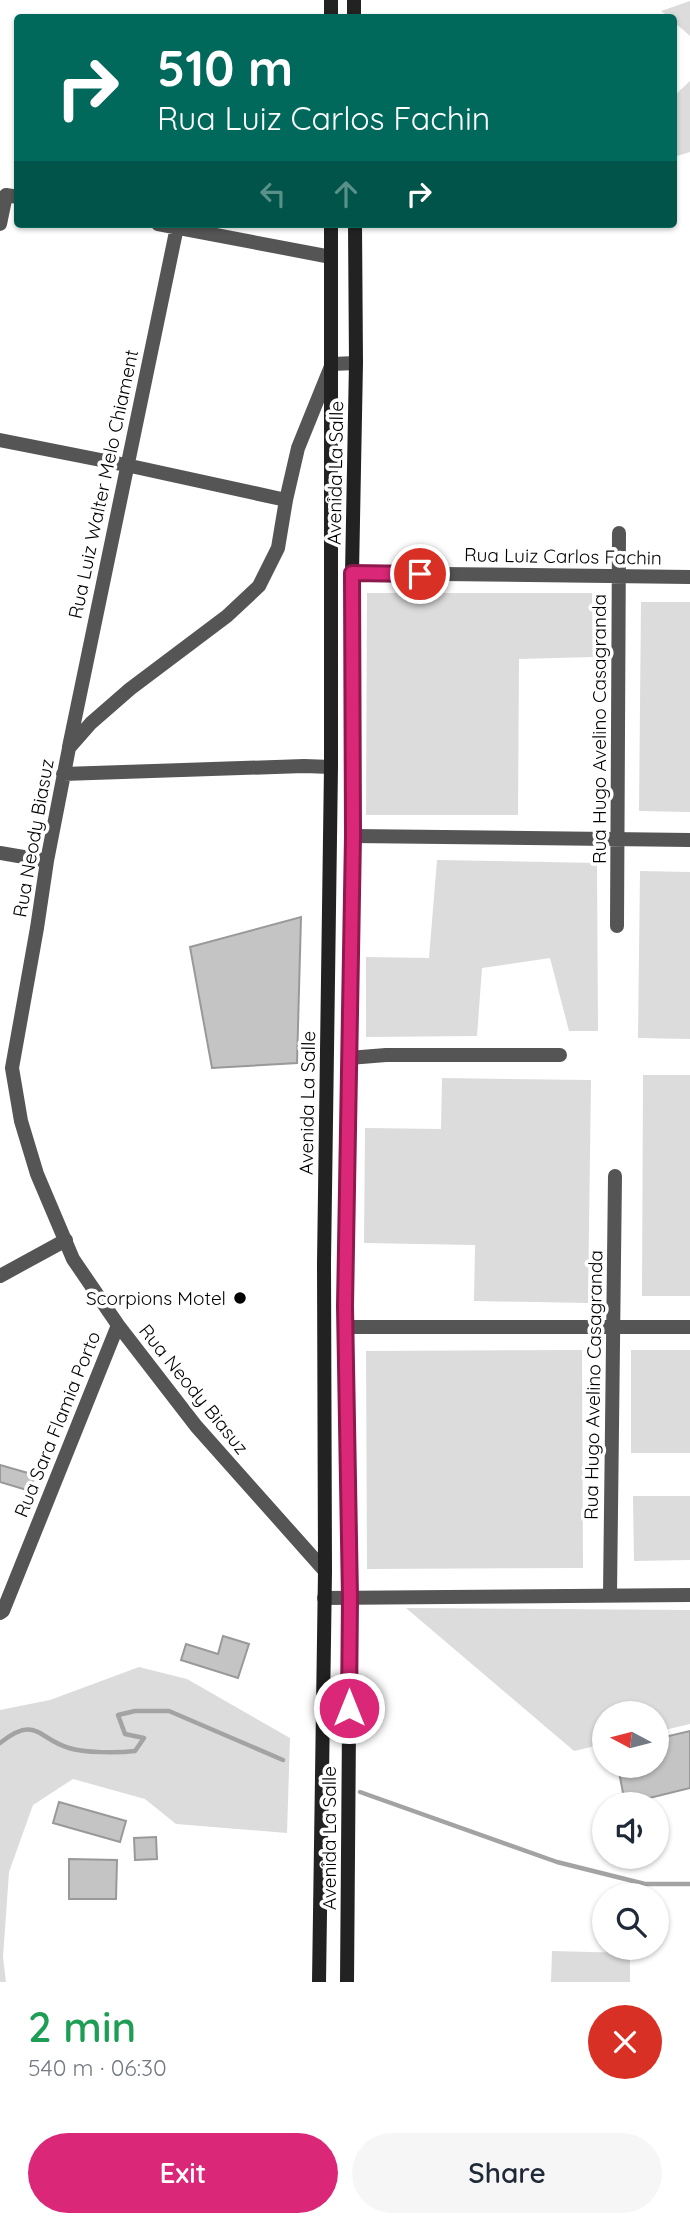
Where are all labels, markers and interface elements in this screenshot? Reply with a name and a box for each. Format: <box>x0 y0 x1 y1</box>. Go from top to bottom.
text: 510 m <box>157 37 293 98</box>
icon: right <box>42 42 133 133</box>
text: Rua Luiz Carlos Fachin <box>157 98 490 138</box>
icon: left <box>254 175 292 213</box>
icon: ahead <box>327 175 365 213</box>
icon: right <box>400 175 438 213</box>
street label: Rua Luiz Walter Melo Chiament <box>63 347 143 621</box>
street label: Avenida La Salle <box>322 401 348 545</box>
street label: Rua Luiz Carlos Fachin <box>464 542 662 570</box>
pin <box>390 544 450 604</box>
icon: arrive <box>401 555 439 593</box>
street label: Rua Hugo Avelino Casagranda <box>587 594 611 864</box>
street label: Rua Neody Biasuz <box>7 757 59 919</box>
street label: Avenida La Salle <box>294 1031 320 1175</box>
street label: Rua Hugo Avelino Casagranda <box>579 1250 607 1520</box>
place label: Scorpions Motel <box>86 1286 226 1310</box>
marker: Scorpions Motel <box>232 1290 248 1306</box>
street label: Rua Neody Biasuz <box>134 1319 254 1459</box>
street label: Rua Sara Flamia Porto <box>9 1327 105 1521</box>
position arrow <box>312 1671 386 1745</box>
north arrow <box>592 1701 668 1778</box>
map controls <box>592 1701 669 1960</box>
street label: Avenida La Salle <box>317 1766 341 1910</box>
button: sound <box>592 1792 669 1869</box>
button: search <box>592 1883 669 1960</box>
text: 2 min <box>28 2000 136 2053</box>
button: close <box>588 2005 662 2079</box>
text: 540 m · 06:30 <box>28 2053 167 2082</box>
button: Exit <box>28 2133 338 2213</box>
button: Share <box>352 2133 662 2213</box>

